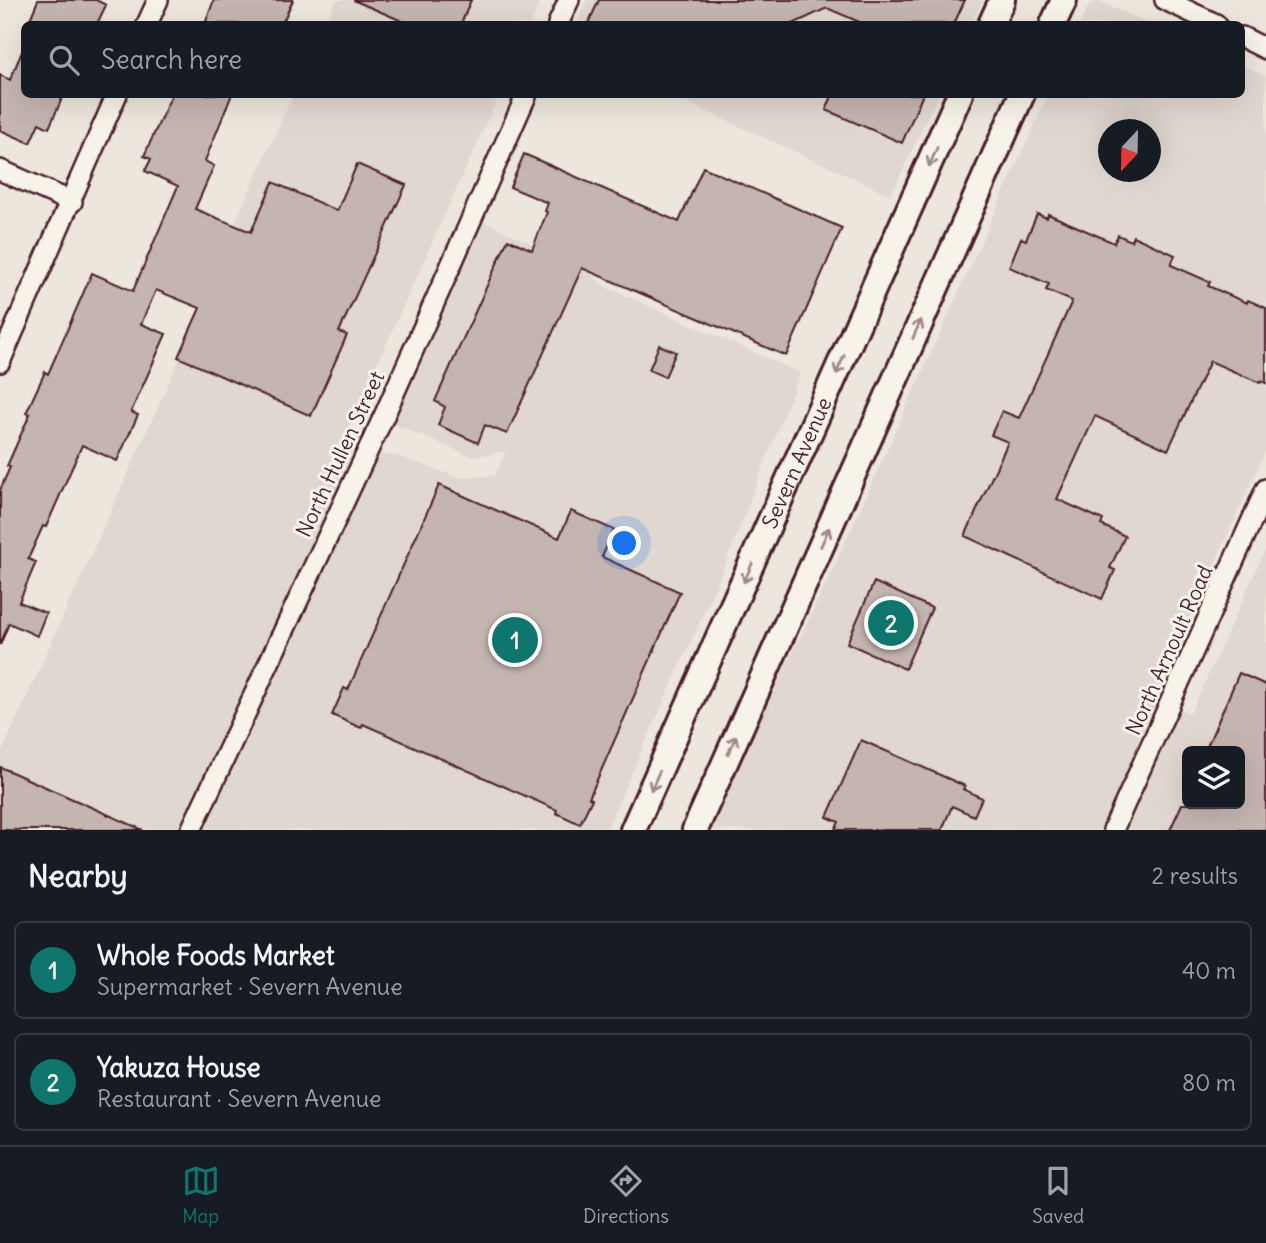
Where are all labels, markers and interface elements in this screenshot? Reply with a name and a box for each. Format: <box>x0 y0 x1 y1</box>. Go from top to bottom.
search box <box>21 21 1245 98</box>
icon: search <box>45 41 83 79</box>
text: Search here <box>101 43 242 76</box>
north arrow <box>1098 119 1161 182</box>
one-way arrow <box>926 146 939 167</box>
one-way arrow <box>911 319 924 341</box>
one-way arrow <box>833 354 846 375</box>
street label: North Hullen Street <box>290 367 390 541</box>
street label: Severn Avenue <box>755 393 837 532</box>
your location <box>607 526 641 560</box>
one-way arrow <box>819 527 832 549</box>
street label: North Arnoult Road <box>1119 561 1219 739</box>
one-way arrow <box>741 562 754 583</box>
pin: 2 <box>868 597 914 649</box>
pin: 1 <box>492 614 538 666</box>
one-way arrow <box>726 735 739 756</box>
map controls <box>1182 746 1245 809</box>
button: layers <box>1182 746 1245 809</box>
one-way arrow <box>648 769 661 791</box>
text: Nearby <box>28 857 128 895</box>
text: 2 results <box>1152 861 1238 890</box>
text: Whole Foods Market <box>97 939 335 972</box>
text: 1 <box>48 956 58 985</box>
text: 40 m <box>1182 956 1236 985</box>
text: Supermarket · Severn Avenue <box>97 972 403 1001</box>
text: Yakuza House <box>97 1051 261 1084</box>
text: 2 <box>47 1068 59 1097</box>
text: 80 m <box>1182 1068 1236 1097</box>
text: Restaurant · Severn Avenue <box>97 1084 381 1113</box>
tab: Map <box>182 1162 220 1228</box>
tab: Directions <box>583 1162 669 1228</box>
tab: Saved <box>1032 1162 1084 1228</box>

